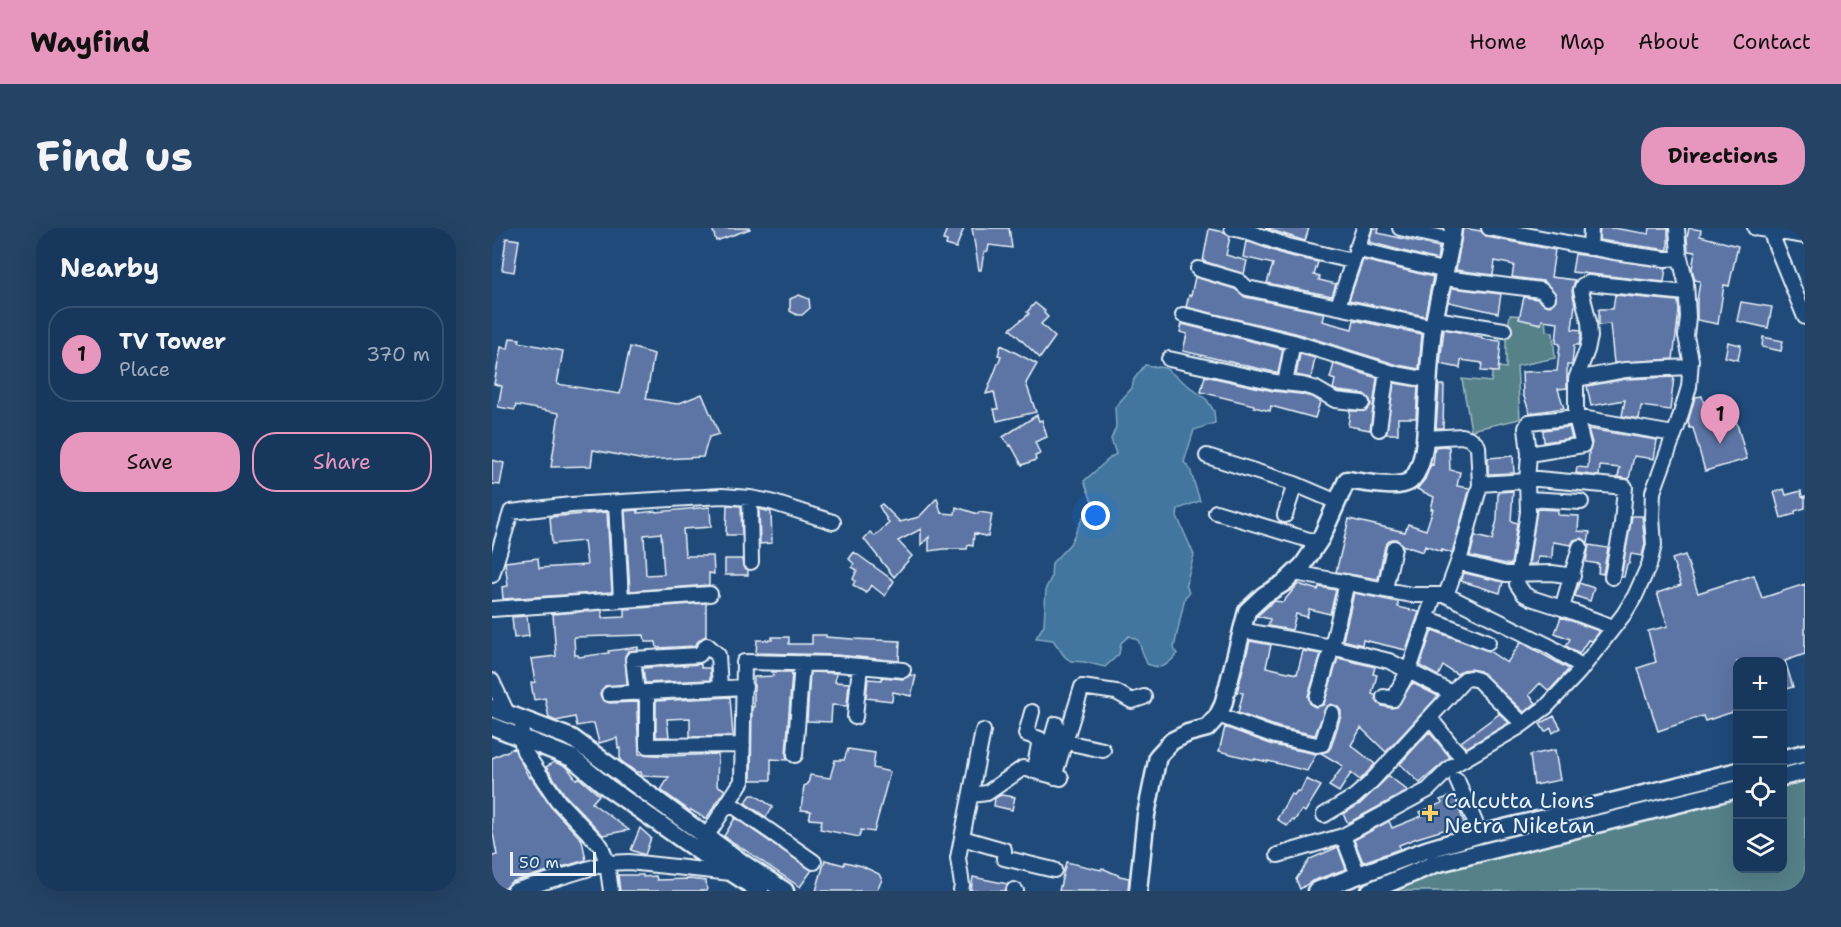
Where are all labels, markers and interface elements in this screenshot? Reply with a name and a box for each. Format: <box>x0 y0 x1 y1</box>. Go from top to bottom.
text: Wayfind <box>30 23 150 61</box>
text: Home <box>1469 28 1527 56</box>
text: Map <box>1560 28 1605 56</box>
text: About <box>1638 28 1699 56</box>
text: Contact <box>1732 28 1811 56</box>
button: Directions <box>1641 127 1805 185</box>
text: Find us <box>36 128 193 184</box>
text: Nearby <box>60 250 159 285</box>
text: TV Tower <box>119 327 226 356</box>
text: 1 <box>77 341 86 367</box>
text: 370 m <box>366 341 430 367</box>
text: Place <box>119 356 170 382</box>
pin: 1 <box>1700 394 1740 444</box>
button: Save <box>60 432 240 492</box>
button: Share <box>252 432 432 492</box>
your location <box>1081 501 1110 530</box>
map controls <box>1733 657 1787 873</box>
button: + <box>1733 657 1787 711</box>
button: − <box>1733 711 1787 765</box>
button: locate <box>1733 765 1787 819</box>
place label: Calcutta Lions Netra Niketan <box>1444 786 1595 840</box>
marker: Calcutta Lions Netra Niketan <box>1421 804 1439 822</box>
button: layers <box>1733 819 1787 873</box>
scale bar <box>510 849 596 876</box>
text: 50 m <box>519 852 559 873</box>

